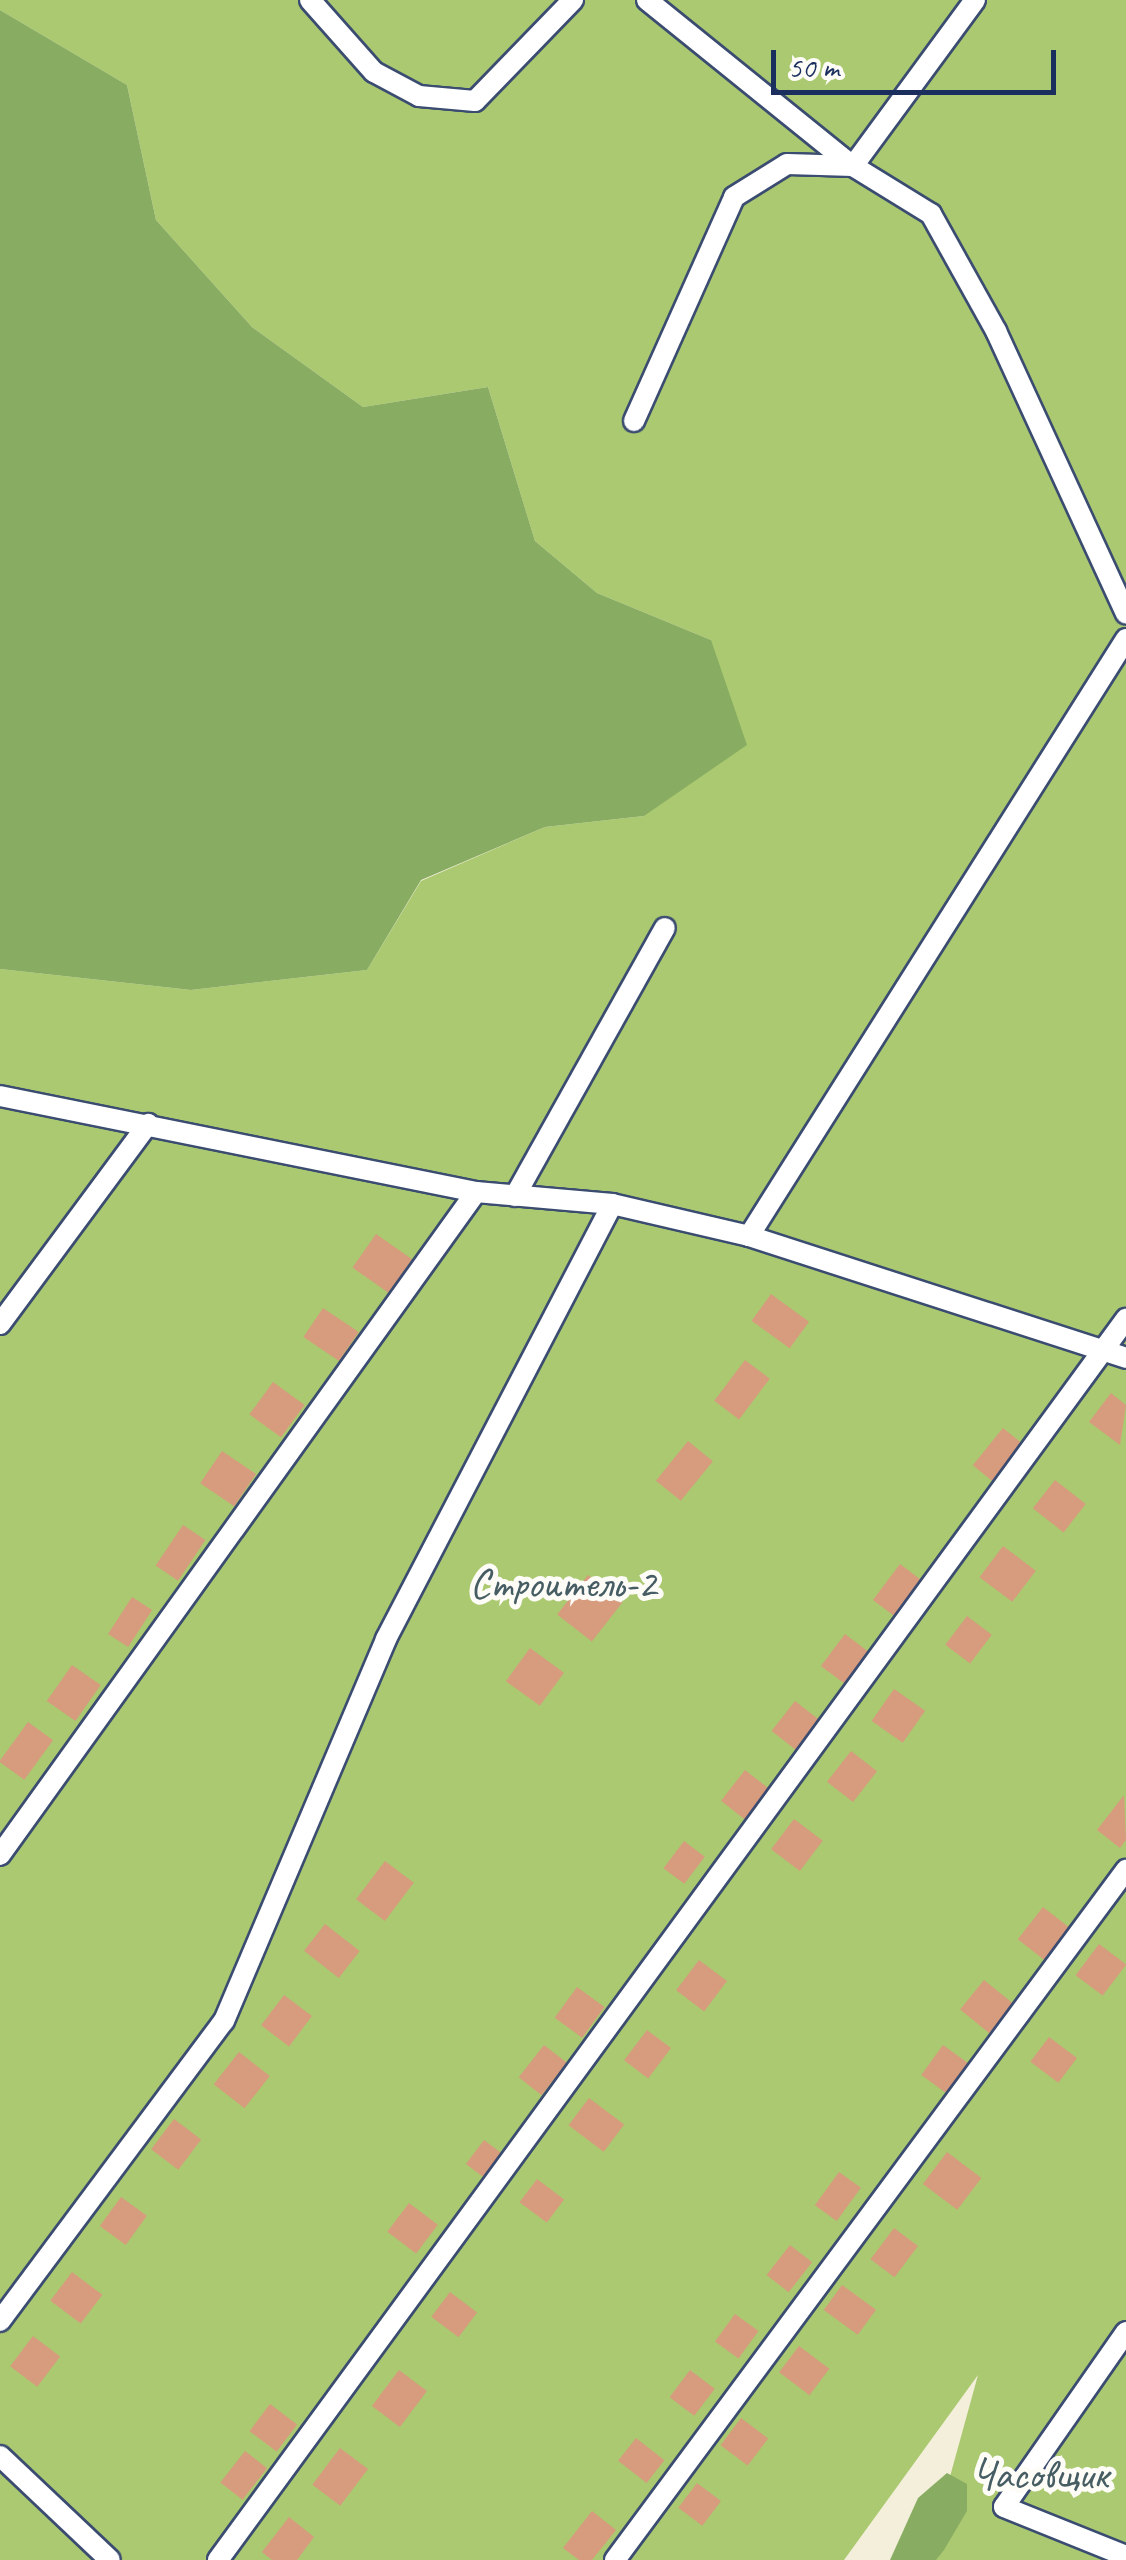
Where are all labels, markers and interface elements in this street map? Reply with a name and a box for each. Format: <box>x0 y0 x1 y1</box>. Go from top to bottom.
scale bar <box>776 30 1061 92</box>
text: 50 m <box>788 48 839 86</box>
park label: Строитель-2 <box>470 1559 656 1609</box>
park label: Часовщик <box>972 2450 1108 2500</box>

